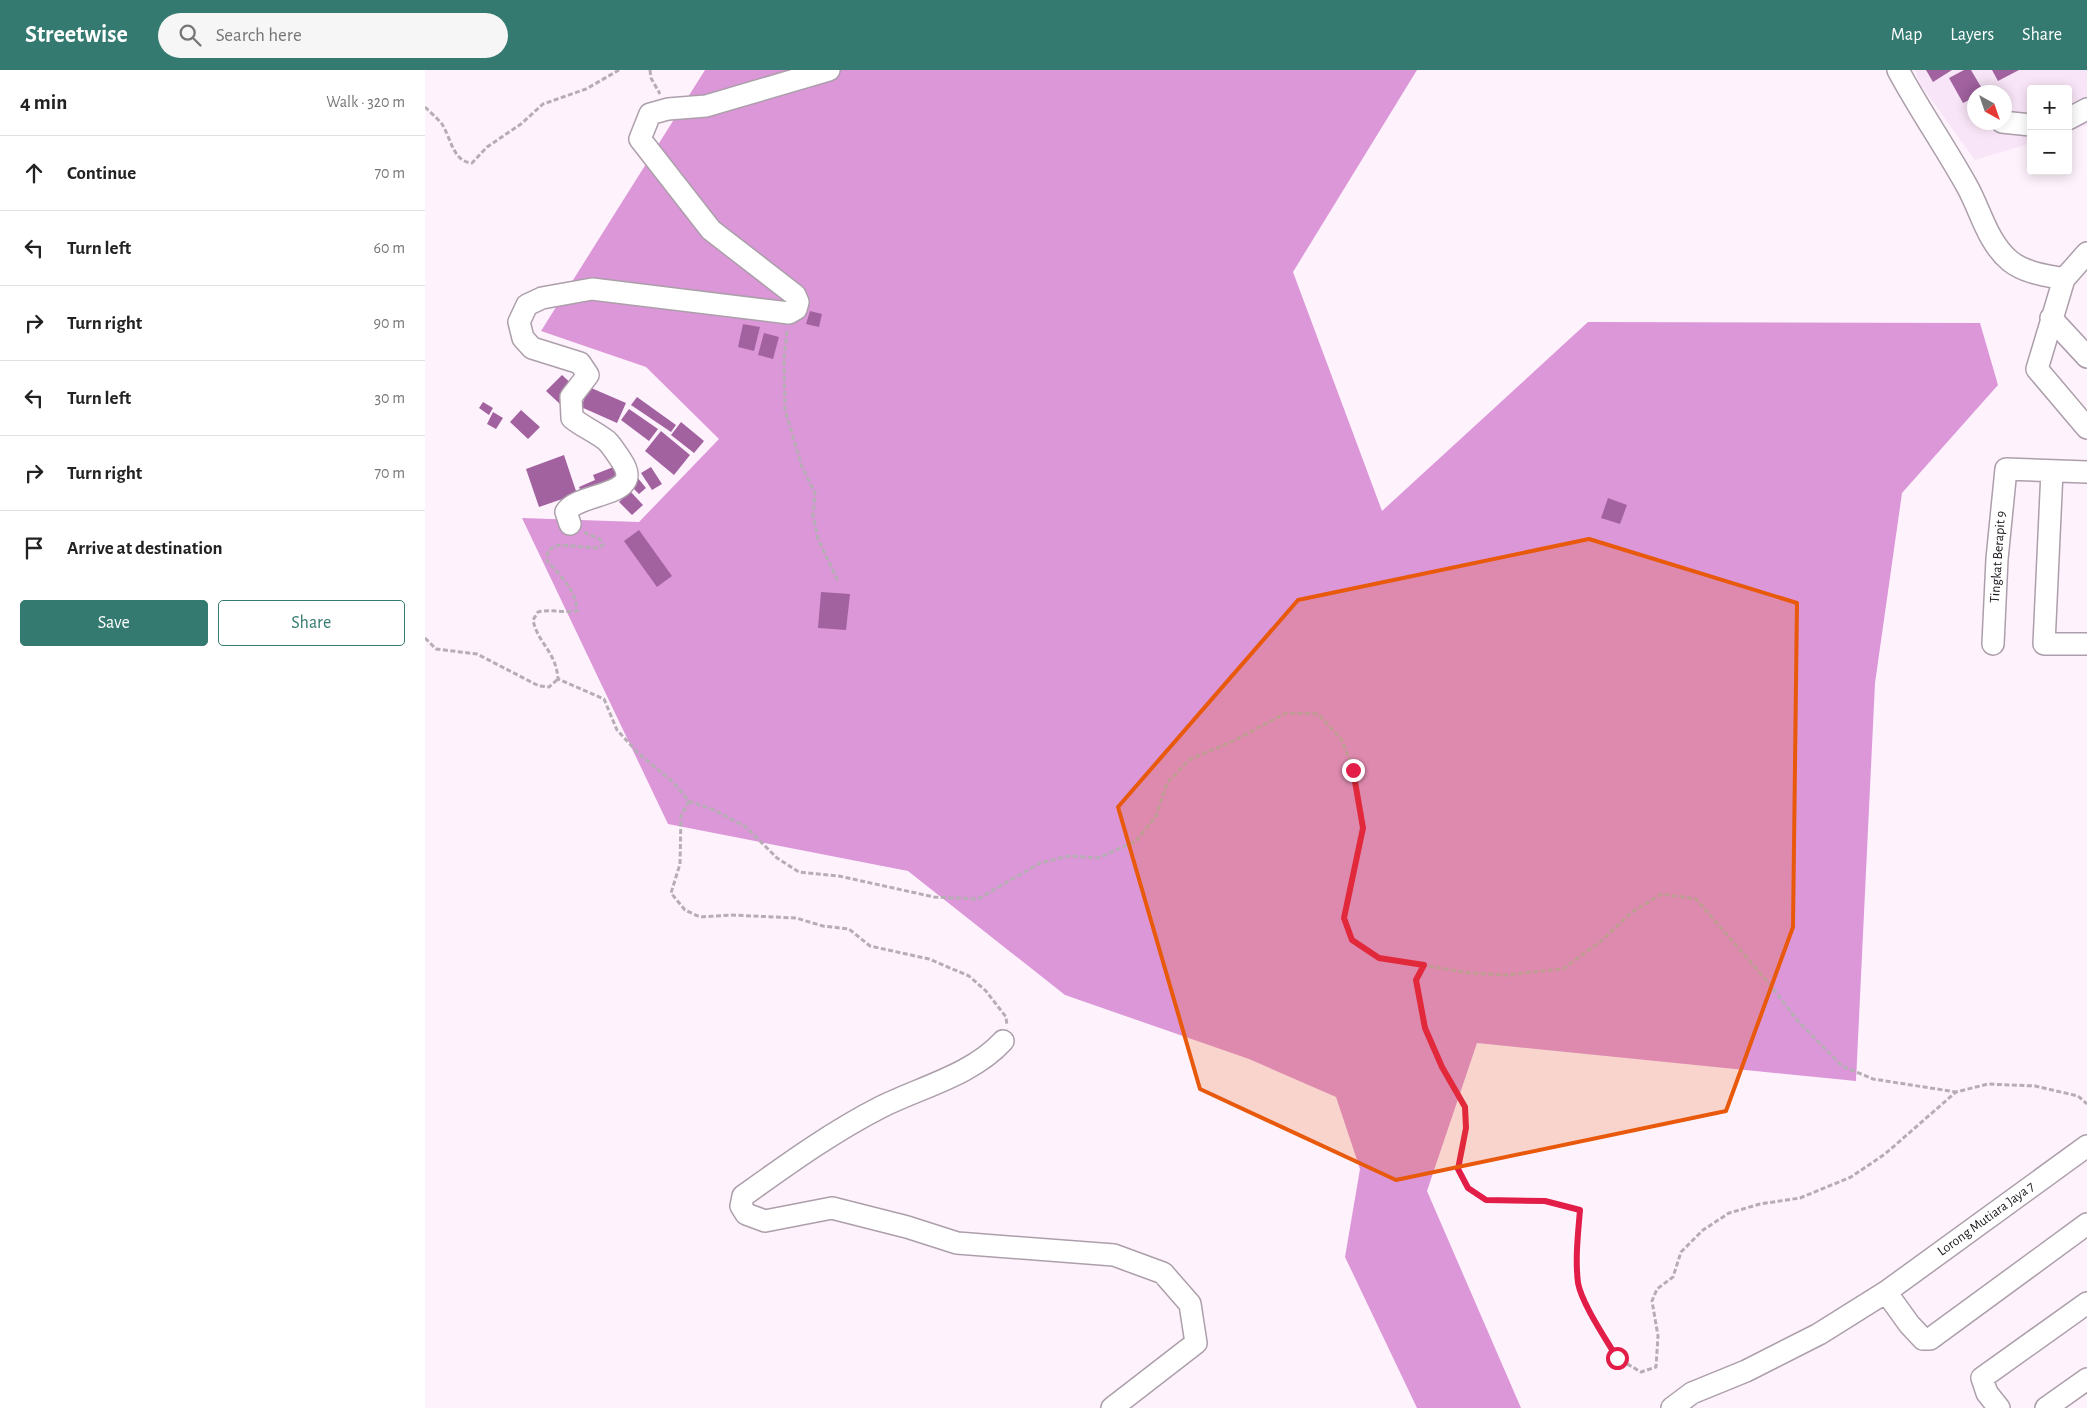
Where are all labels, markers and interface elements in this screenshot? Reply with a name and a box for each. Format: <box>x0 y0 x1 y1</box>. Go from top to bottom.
search box <box>158 13 508 58</box>
icon: search <box>176 21 204 49</box>
text: Streetwise <box>25 23 128 47</box>
text: Search here <box>216 26 302 45</box>
text: Map <box>1891 26 1922 44</box>
text: Layers <box>1950 26 1994 44</box>
text: Share <box>2022 26 2062 44</box>
north arrow <box>1967 85 2012 130</box>
map controls <box>2027 85 2072 175</box>
button: + <box>2027 85 2072 130</box>
text: 4 min <box>20 92 67 113</box>
text: Walk · 320 m <box>326 94 405 110</box>
button: − <box>2027 130 2072 175</box>
icon: ahead <box>20 159 48 187</box>
text: Continue <box>67 164 136 183</box>
text: 70 m <box>374 165 405 181</box>
icon: left <box>20 234 48 262</box>
text: Turn left <box>67 239 131 258</box>
text: 60 m <box>374 240 405 256</box>
icon: right <box>20 309 48 337</box>
text: Turn right <box>67 314 142 333</box>
text: 90 m <box>374 315 405 331</box>
icon: left <box>20 384 48 412</box>
text: Turn left <box>67 389 131 408</box>
text: 30 m <box>375 390 405 406</box>
icon: right <box>20 459 48 487</box>
text: Turn right <box>67 464 142 483</box>
text: 70 m <box>374 465 405 481</box>
street label: Tingkat Berapit 9 <box>1988 511 2008 603</box>
icon: arrive <box>20 534 48 562</box>
text: Arrive at destination <box>67 539 223 558</box>
button: Save <box>20 600 208 646</box>
button: Share <box>218 600 405 646</box>
route end <box>1342 759 1365 782</box>
street label: Lorong Mutiara Jaya 7 <box>1935 1179 2037 1259</box>
route start <box>1606 1347 1629 1370</box>

